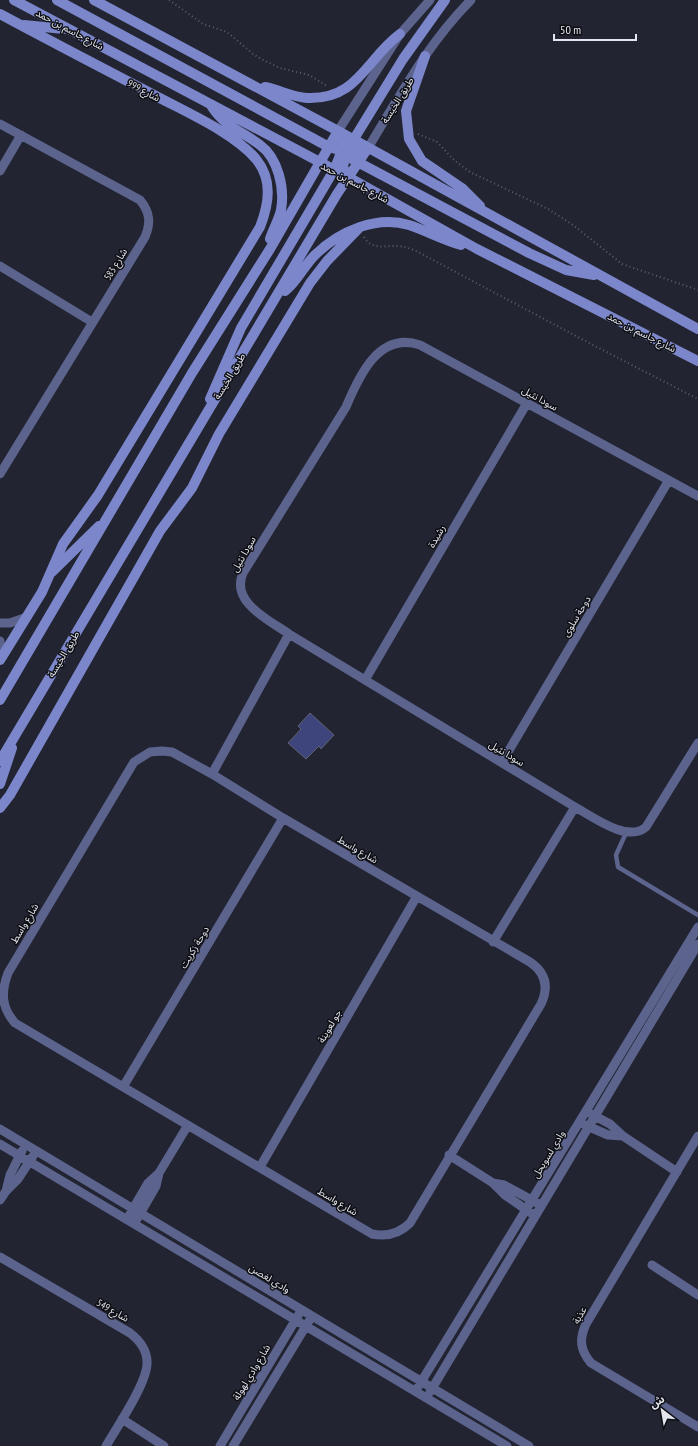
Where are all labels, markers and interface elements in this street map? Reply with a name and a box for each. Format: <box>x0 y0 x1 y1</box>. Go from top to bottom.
street label: شارع جاسم بن حمد <box>33 6 106 54</box>
scale bar <box>554 16 636 42</box>
text: 50 m <box>560 22 581 37</box>
street label: طريق الخيسة <box>378 75 417 126</box>
street label: شارع 999 <box>125 76 162 105</box>
street label: شارع جاسم بن حمد <box>318 159 391 207</box>
street label: شارع 583 <box>101 246 131 283</box>
street label: شارع جاسم بن حمد <box>605 310 678 356</box>
street label: طريق الخيسة <box>210 350 249 402</box>
street label: سودا نثيل <box>519 383 560 414</box>
street label: رشيدة <box>425 522 448 550</box>
street label: سودا نثيل <box>228 534 259 575</box>
street label: دوحة سلوى <box>559 593 594 639</box>
street label: طريق الخيسة <box>44 628 83 680</box>
street label: سودا نثيل <box>487 738 527 769</box>
street label: شارع واسط <box>335 833 380 867</box>
street label: شارع واسط <box>7 901 42 946</box>
street label: دوحة زكريت <box>177 924 212 971</box>
street label: جو لعوينة <box>315 1007 344 1045</box>
street label: وادي لسويحل <box>529 1128 569 1181</box>
street label: شارع واسط <box>315 1184 360 1219</box>
street label: وادي لغصن <box>246 1261 293 1297</box>
street label: شارع 549 <box>94 1296 131 1326</box>
street label: عذبة <box>569 1304 589 1326</box>
street label: شارع وادي لهولة <box>230 1342 274 1403</box>
north arrow <box>642 1390 682 1430</box>
text: ش <box>647 1392 667 1411</box>

